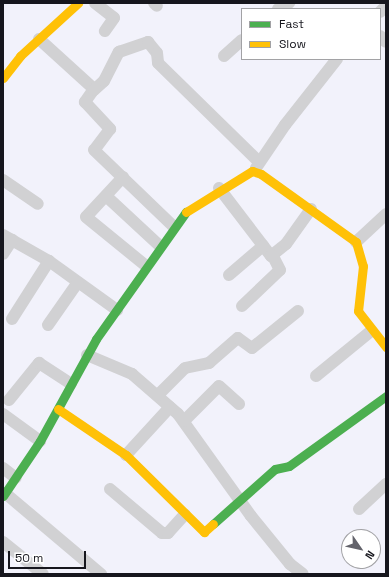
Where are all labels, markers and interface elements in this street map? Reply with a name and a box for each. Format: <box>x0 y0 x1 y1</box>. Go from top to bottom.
legend <box>241 8 381 60</box>
text: Fast <box>279 16 304 32</box>
text: Slow <box>279 36 306 52</box>
north arrow <box>341 529 381 569</box>
scale bar <box>10 543 88 569</box>
text: N <box>362 548 378 562</box>
text: 50 m <box>15 550 43 566</box>

